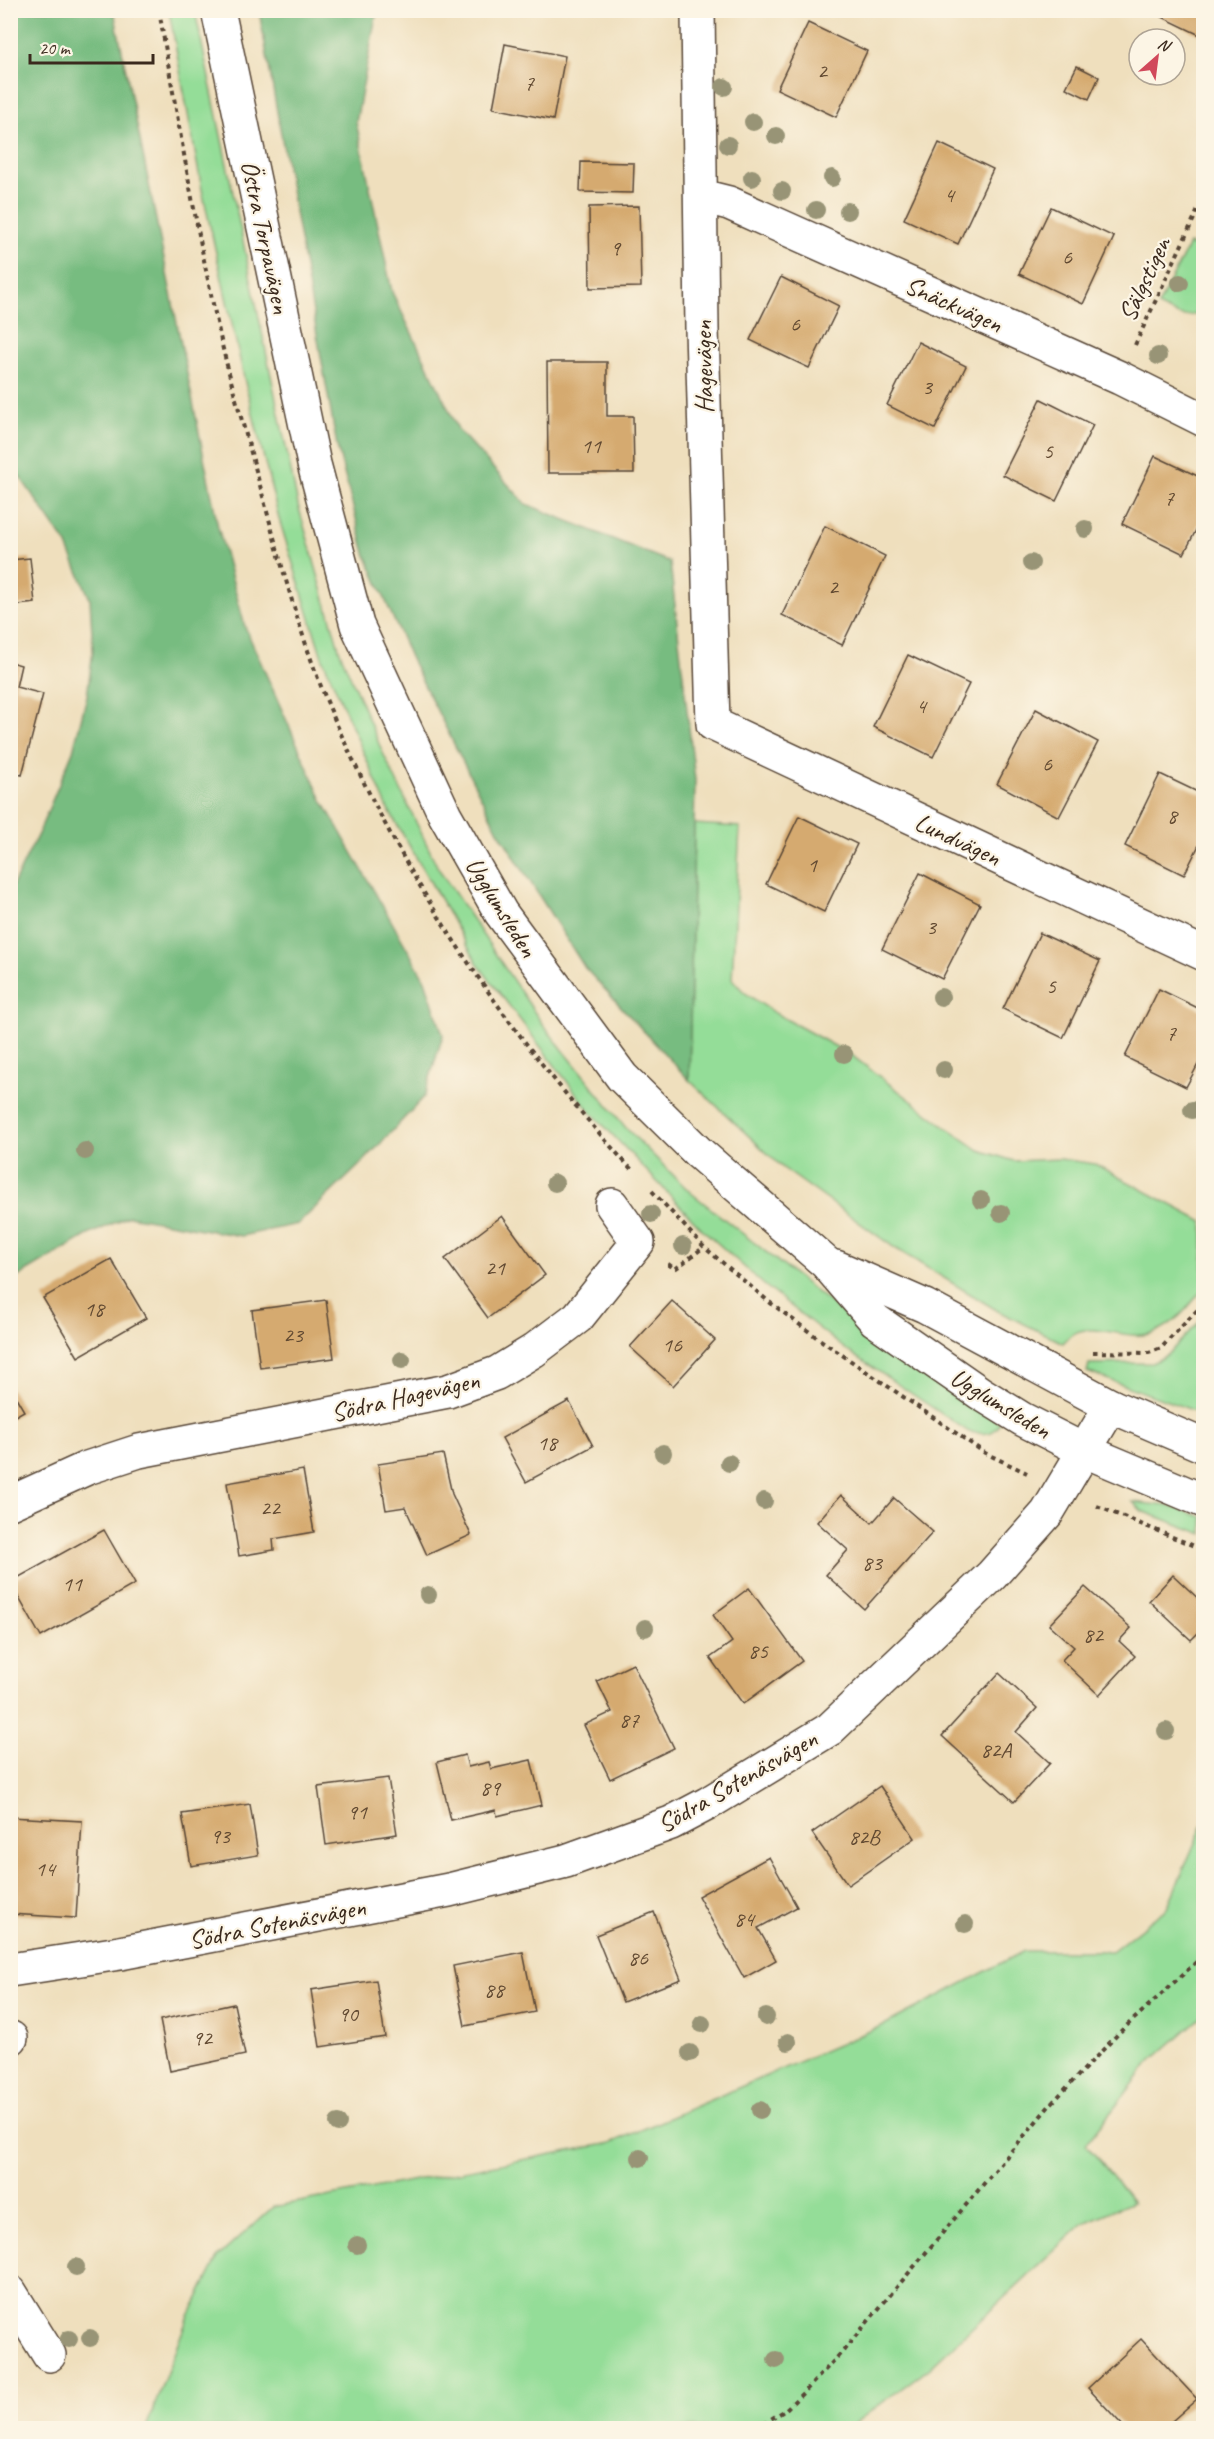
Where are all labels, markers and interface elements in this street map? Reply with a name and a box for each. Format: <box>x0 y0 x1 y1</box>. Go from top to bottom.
scale bar <box>30 27 153 65</box>
north arrow <box>1127 27 1187 87</box>
text: N <box>1155 33 1175 57</box>
text: 20 m <box>39 37 72 59</box>
house number: 2 <box>817 57 829 85</box>
house number: 7 <box>524 69 535 97</box>
street label: Östra Torpavägen <box>233 158 298 317</box>
house number: 4 <box>944 181 956 209</box>
street label: Sälgstigen <box>1111 231 1179 327</box>
house number: 9 <box>610 234 622 262</box>
house number: 6 <box>1062 243 1073 271</box>
street label: Snäckvägen <box>900 268 1008 341</box>
house number: 6 <box>790 310 801 338</box>
street label: Hagevägen <box>686 320 721 414</box>
house number: 3 <box>922 373 934 401</box>
house number: 11 <box>581 432 602 460</box>
house number: 5 <box>1043 437 1054 465</box>
house number: 7 <box>1164 484 1175 512</box>
house number: 2 <box>828 573 840 601</box>
house number: 4 <box>916 692 928 720</box>
house number: 6 <box>1042 750 1053 778</box>
house number: 8 <box>1167 802 1179 830</box>
street label: Lundvägen <box>910 805 1006 874</box>
street label: Ugglumsleden <box>458 851 545 964</box>
house number: 1 <box>807 851 818 879</box>
house number: 3 <box>926 913 938 941</box>
house number: 5 <box>1046 972 1057 1000</box>
house number: 7 <box>1166 1019 1177 1047</box>
house number: 21 <box>485 1254 506 1282</box>
house number: 18 <box>84 1295 106 1323</box>
house number: 23 <box>283 1321 305 1349</box>
house number: 16 <box>662 1331 683 1359</box>
street label: Ugglumsleden <box>944 1360 1057 1447</box>
street label: Södra Hagevägen <box>328 1363 483 1430</box>
house number: 18 <box>537 1429 559 1457</box>
house number: 22 <box>260 1494 282 1522</box>
house number: 83 <box>862 1549 884 1577</box>
house number: 11 <box>62 1570 83 1598</box>
house number: 82 <box>1083 1621 1105 1649</box>
house number: 85 <box>748 1637 769 1665</box>
house number: 87 <box>619 1706 640 1734</box>
street label: Södra Sotenäsvägen <box>651 1722 823 1841</box>
house number: 82A <box>981 1736 1012 1764</box>
house number: 89 <box>480 1774 502 1802</box>
house number: 91 <box>347 1798 368 1826</box>
house number: 93 <box>210 1822 232 1850</box>
house number: 82B <box>848 1823 881 1851</box>
house number: 14 <box>35 1855 57 1883</box>
street label: Södra Sotenäsvägen <box>186 1890 368 1957</box>
house number: 84 <box>734 1905 756 1933</box>
house number: 86 <box>628 1944 649 1972</box>
house number: 88 <box>484 1976 506 2004</box>
house number: 90 <box>338 2000 360 2028</box>
house number: 92 <box>192 2024 214 2052</box>

